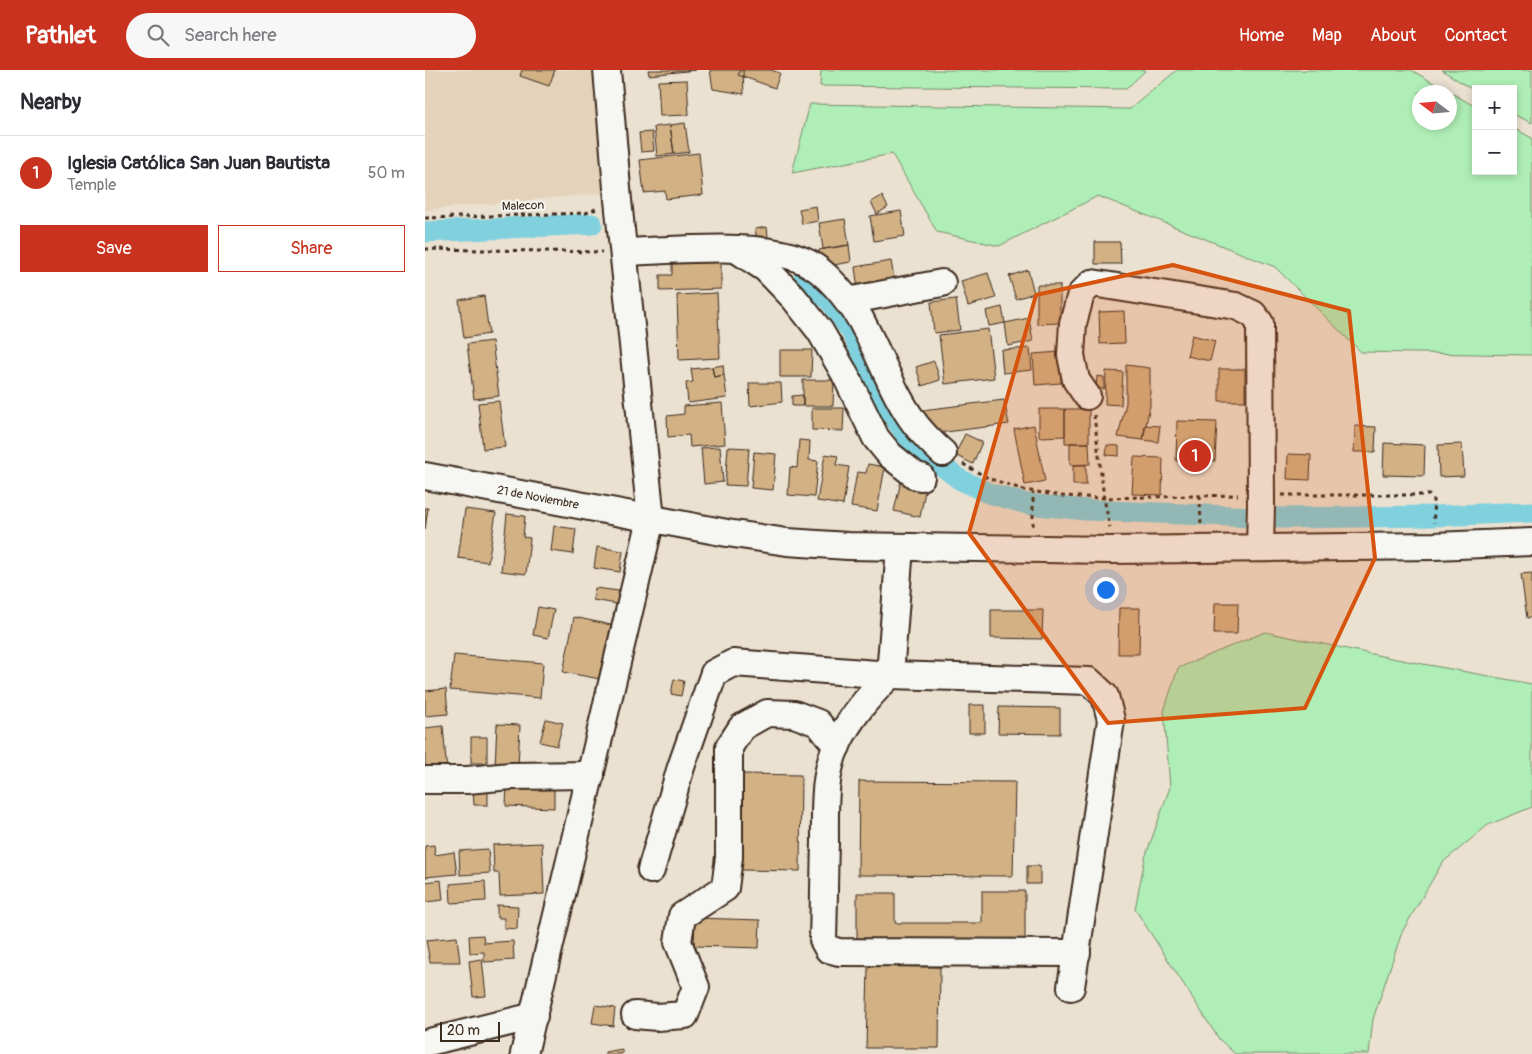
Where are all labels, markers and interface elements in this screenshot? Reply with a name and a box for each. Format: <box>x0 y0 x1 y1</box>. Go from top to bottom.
search box <box>126 13 476 58</box>
text: Pathlet <box>25 21 96 50</box>
icon: search <box>144 21 172 49</box>
text: Search here <box>184 23 277 47</box>
text: Home <box>1239 24 1284 47</box>
text: Map <box>1312 24 1342 47</box>
text: About <box>1370 24 1416 47</box>
text: Contact <box>1444 24 1507 47</box>
north arrow <box>1412 85 1457 130</box>
map controls <box>1472 85 1517 175</box>
button: + <box>1472 85 1517 130</box>
text: Nearby <box>20 89 81 116</box>
button: − <box>1472 130 1517 175</box>
text: Iglesia Católica San Juan Bautista <box>67 151 330 175</box>
text: 1 <box>33 163 39 183</box>
text: 50 m <box>368 163 405 183</box>
text: Temple <box>67 175 116 195</box>
street label: Malecon <box>502 198 545 214</box>
button: Save <box>20 225 208 272</box>
button: Share <box>218 225 405 272</box>
pin: 1 <box>1179 437 1211 475</box>
street label: 21 de Noviembre <box>496 482 580 512</box>
your location <box>1093 577 1119 603</box>
scale bar <box>440 1019 500 1042</box>
text: 20 m <box>447 1022 480 1039</box>

